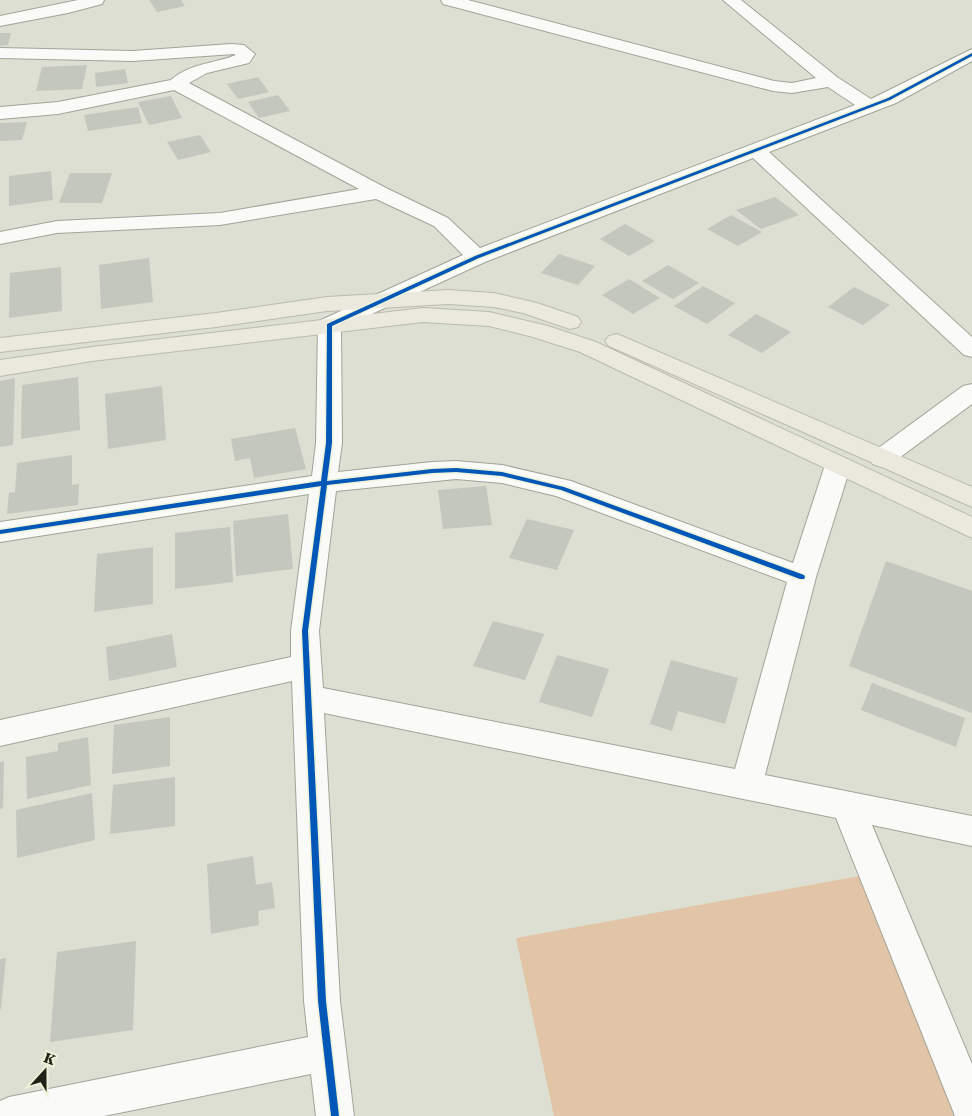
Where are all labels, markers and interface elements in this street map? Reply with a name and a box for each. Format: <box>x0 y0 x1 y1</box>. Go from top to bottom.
north arrow <box>20 1046 70 1096</box>
text: K <box>42 1049 58 1068</box>

